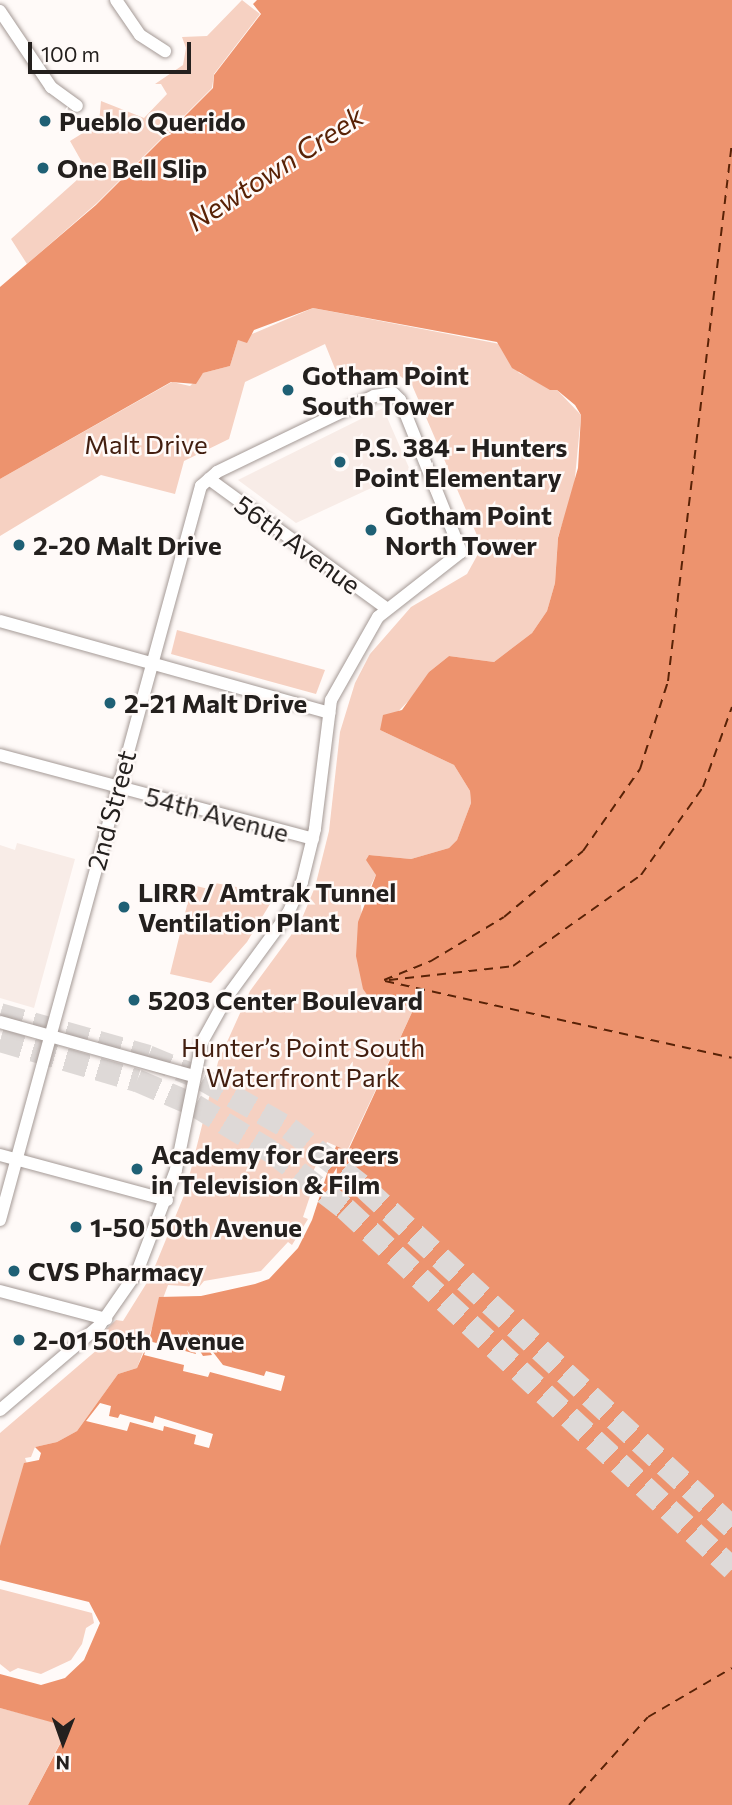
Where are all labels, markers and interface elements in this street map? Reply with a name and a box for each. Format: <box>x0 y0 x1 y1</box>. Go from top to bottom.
scale bar <box>32 28 194 72</box>
text: 100 m <box>41 41 100 66</box>
water label: Newtown Creek <box>181 98 369 238</box>
place label: Pueblo Querido <box>59 105 246 137</box>
marker: Pueblo Querido <box>37 113 53 129</box>
place label: One Bell Slip <box>57 152 207 184</box>
marker: One Bell Slip <box>35 160 51 176</box>
place label: Gotham Point South Tower <box>302 359 469 420</box>
marker: Gotham Point South Tower <box>280 382 296 398</box>
park label: Malt Drive <box>84 428 208 460</box>
place label: P.S. 384 - Hunters Point Elementary <box>354 431 567 492</box>
marker: P.S. 384 - Hunters Point Elementary <box>332 454 348 470</box>
street label: 56th Avenue <box>229 488 367 600</box>
place label: Gotham Point North Tower <box>385 499 552 560</box>
marker: Gotham Point North Tower <box>363 522 379 538</box>
place label: 2-20 Malt Drive <box>33 529 222 561</box>
marker: 2-20 Malt Drive <box>11 537 27 553</box>
place label: 2-21 Malt Drive <box>124 687 307 719</box>
marker: 2-21 Malt Drive <box>102 695 118 711</box>
street label: 2nd Street <box>80 747 142 873</box>
street label: 54th Avenue <box>142 780 292 848</box>
place label: LIRR / Amtrak Tunnel Ventilation Plant <box>138 876 396 938</box>
marker: LIRR / Amtrak Tunnel Ventilation Plant <box>116 899 132 915</box>
place label: 5203 Center Boulevard <box>148 984 423 1016</box>
marker: 5203 Center Boulevard <box>126 992 142 1008</box>
park label: Hunter’s Point South Waterfront Park <box>181 1031 425 1092</box>
place label: Academy for Careers in Television & Film <box>151 1138 399 1200</box>
marker: Academy for Careers in Television & Film <box>129 1161 145 1177</box>
place label: 1-50 50th Avenue <box>90 1211 302 1243</box>
marker: 1-50 50th Avenue <box>68 1219 84 1235</box>
place label: CVS Pharmacy <box>28 1255 204 1287</box>
marker: CVS Pharmacy <box>6 1263 22 1279</box>
place label: 2-01 50th Avenue <box>33 1324 245 1356</box>
marker: 2-01 50th Avenue <box>11 1332 27 1348</box>
north arrow <box>28 1707 98 1777</box>
text: N <box>55 1752 70 1775</box>

